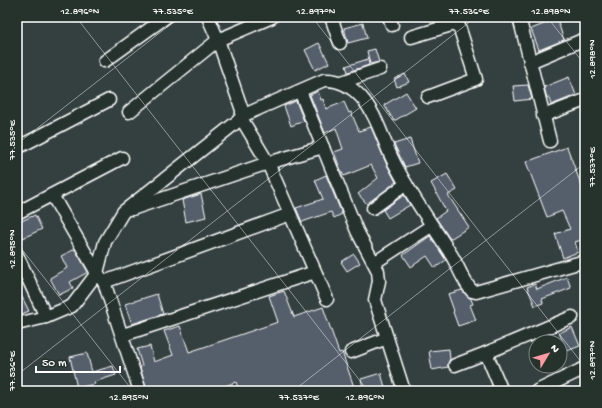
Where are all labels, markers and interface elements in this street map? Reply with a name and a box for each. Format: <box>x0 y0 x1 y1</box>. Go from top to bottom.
text: 12.896°N <box>60 6 100 18</box>
text: 77.535°E <box>152 6 194 18</box>
text: 12.897°N <box>296 6 336 18</box>
text: 77.536°E <box>448 6 490 18</box>
text: 12.898°N <box>530 6 571 18</box>
text: 12.898°N <box>587 39 599 80</box>
text: 77.535°E <box>7 119 19 161</box>
text: 77.537°E <box>587 146 599 188</box>
text: 12.895°N <box>7 229 19 269</box>
north arrow <box>528 334 568 374</box>
text: 12.897°N <box>587 340 599 380</box>
text: N <box>547 343 561 356</box>
scale bar <box>36 348 120 374</box>
text: 77.536°E <box>7 350 19 392</box>
text: 50 m <box>42 357 67 371</box>
text: 12.895°N <box>109 392 149 404</box>
text: 77.537°E <box>278 392 320 404</box>
text: 12.896°N <box>345 392 385 404</box>

